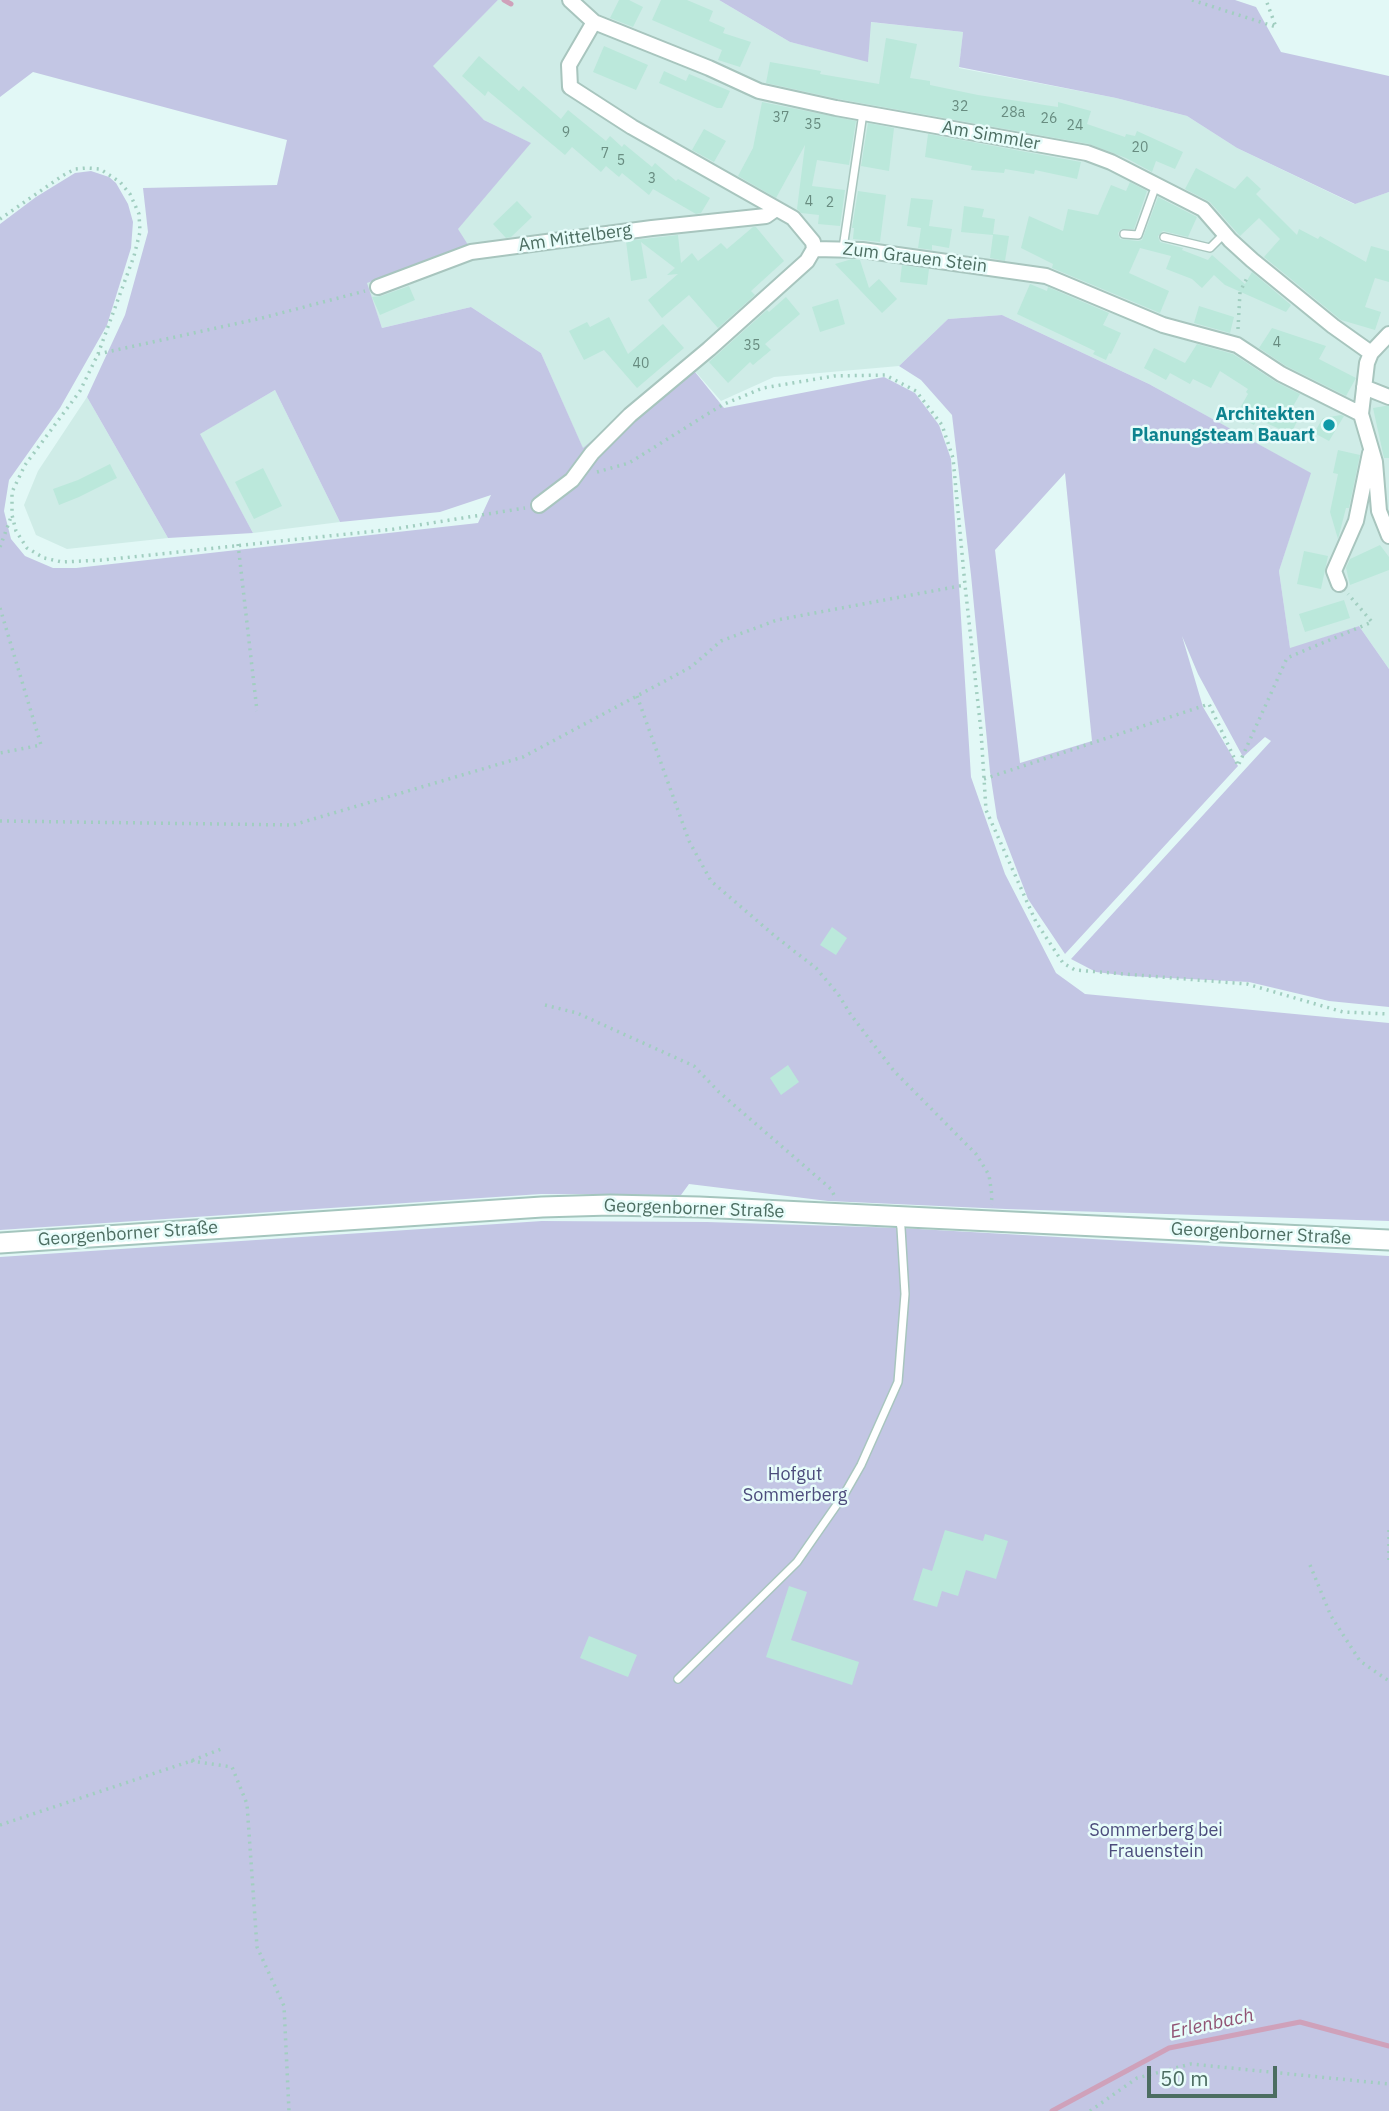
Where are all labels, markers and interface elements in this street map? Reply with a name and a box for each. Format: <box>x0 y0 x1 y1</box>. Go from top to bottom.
house number: 32 <box>952 99 968 115</box>
house number: 28a <box>1001 105 1025 121</box>
house number: 37 <box>773 110 789 126</box>
house number: 26 <box>1041 111 1057 127</box>
house number: 35 <box>805 117 821 133</box>
street label: Am Simmler <box>940 117 1042 155</box>
house number: 24 <box>1067 118 1083 134</box>
house number: 9 <box>562 125 570 141</box>
house number: 20 <box>1132 140 1148 156</box>
house number: 7 <box>601 146 609 162</box>
house number: 5 <box>617 153 625 169</box>
house number: 3 <box>648 171 656 187</box>
house number: 4 <box>805 194 813 210</box>
house number: 2 <box>826 195 834 211</box>
street label: Am Mittelberg <box>517 219 633 257</box>
street label: Zum Grauen Stein <box>842 238 988 278</box>
house number: 4 <box>1273 335 1281 351</box>
house number: 35 <box>744 338 760 354</box>
house number: 40 <box>633 356 649 372</box>
place label: Architekten Planungsteam Bauart <box>1131 404 1315 446</box>
marker: Architekten Planungsteam Bauart <box>1321 417 1337 433</box>
street label: Georgenborner Straße <box>603 1195 785 1223</box>
street label: Georgenborner Straße <box>37 1217 219 1251</box>
street label: Georgenborner Straße <box>1170 1218 1352 1250</box>
park label: Hofgut Sommerberg <box>743 1464 847 1506</box>
park label: Sommerberg bei Frauenstein <box>1089 1820 1223 1862</box>
water label: Erlenbach <box>1168 2004 1256 2044</box>
scale bar <box>1151 2052 1280 2096</box>
text: 50 m <box>1160 2064 1209 2092</box>

